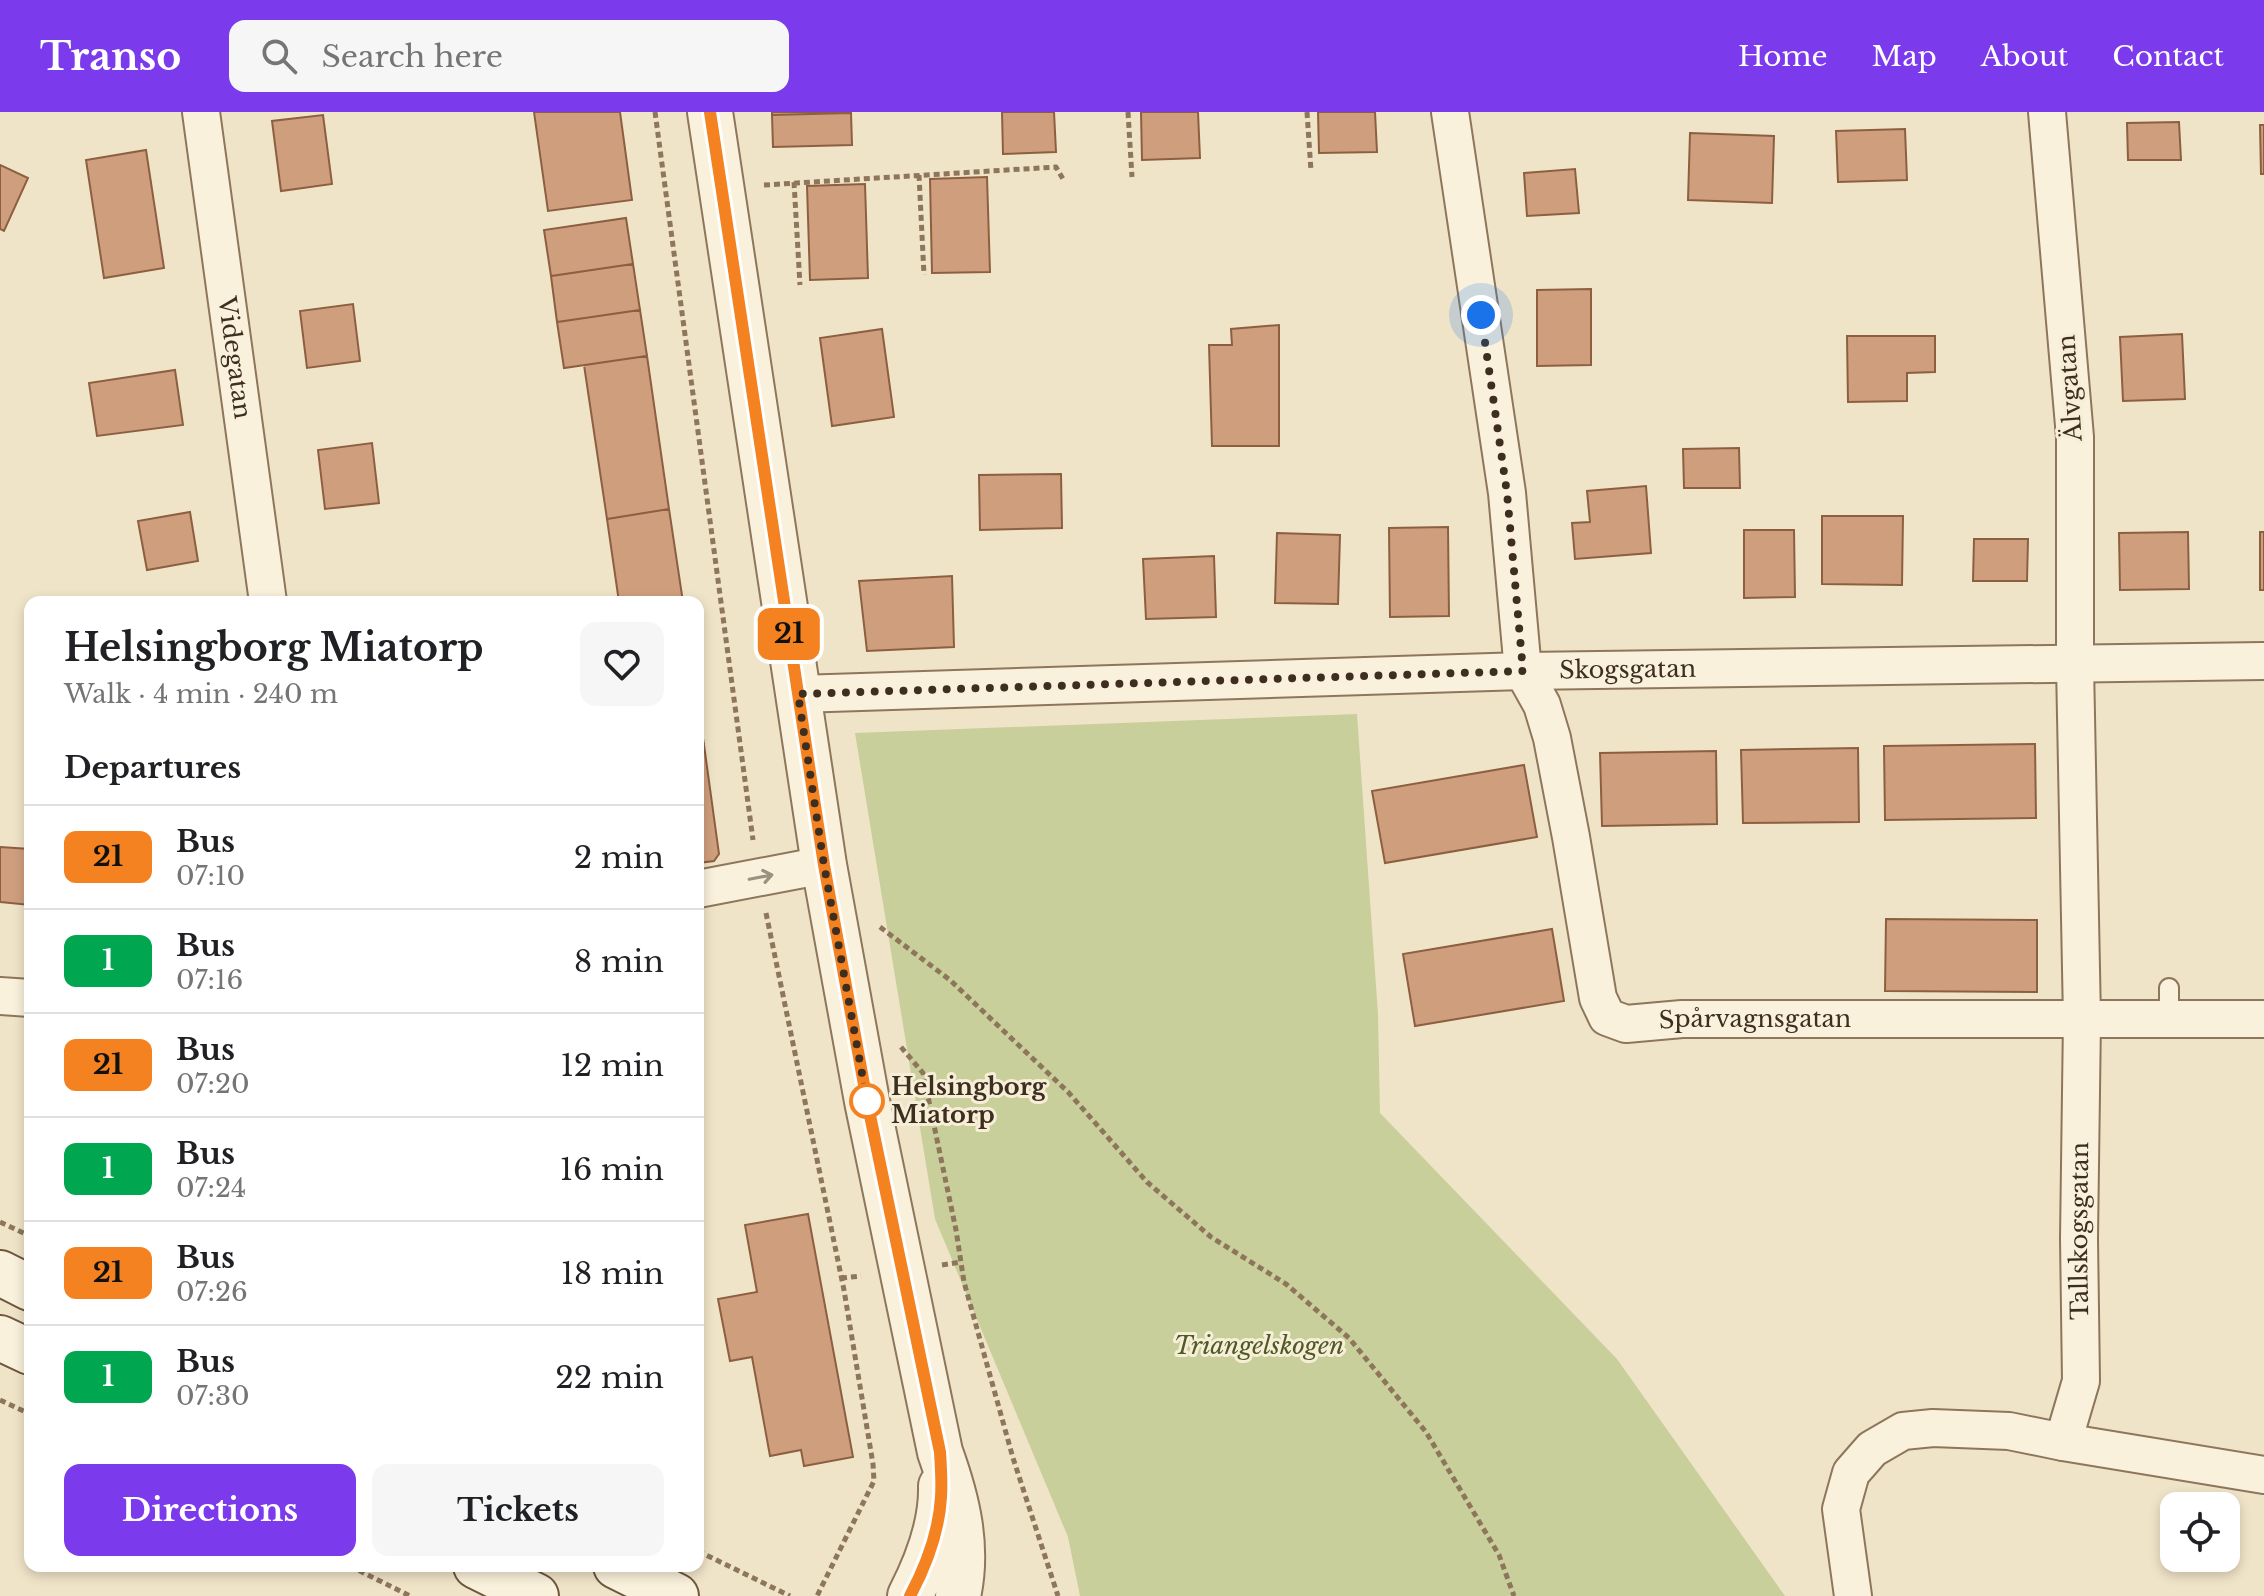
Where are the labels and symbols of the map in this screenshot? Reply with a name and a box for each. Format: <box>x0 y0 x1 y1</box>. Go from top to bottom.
street label: Videgatan <box>212 294 258 421</box>
your location <box>1461 295 1501 335</box>
street label: Älvgatan <box>2051 334 2088 443</box>
line badge: 21 <box>753 608 825 660</box>
street label: Skogsgatan <box>1559 654 1696 685</box>
one-way arrow <box>748 869 773 884</box>
street label: Spårvagnsgatan <box>1658 1004 1851 1035</box>
place label: Helsingborg Miatorp <box>891 1072 1048 1129</box>
marker: Helsingborg Miatorp <box>850 1084 884 1118</box>
street label: Tallskogsgatan <box>2064 1142 2094 1320</box>
park label: Triangelskogen <box>1174 1331 1344 1360</box>

